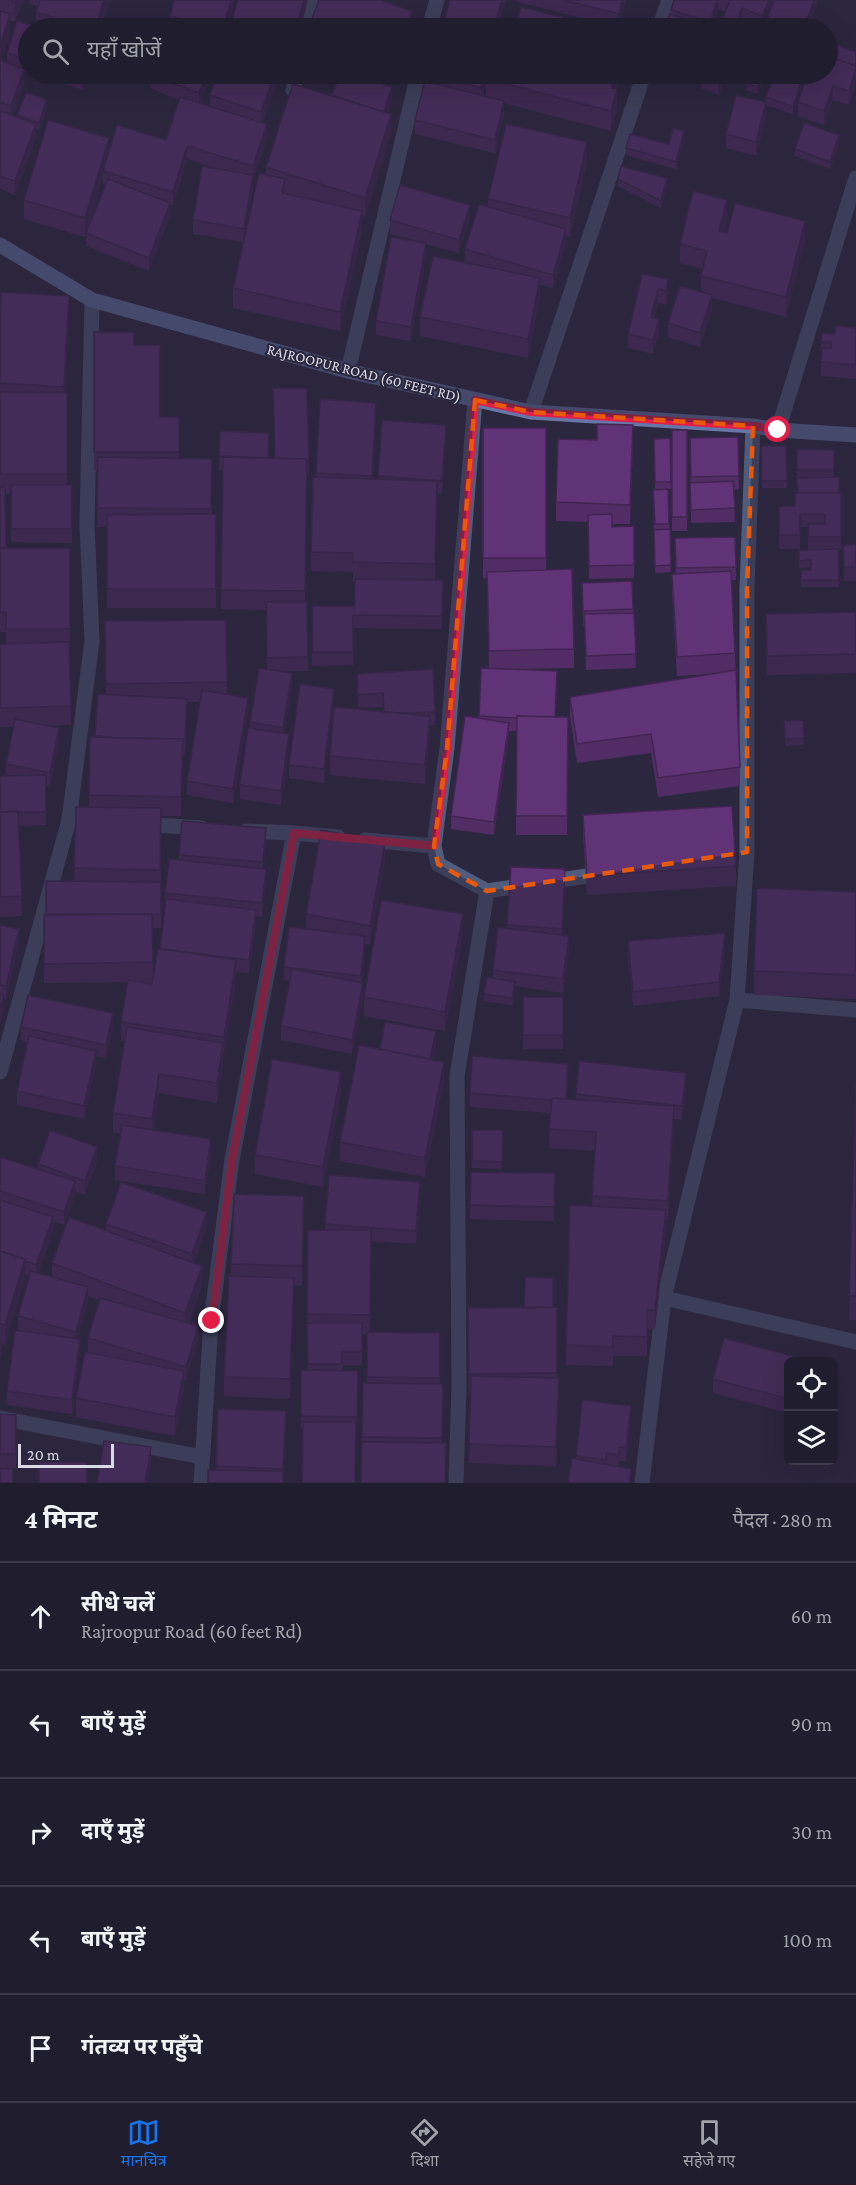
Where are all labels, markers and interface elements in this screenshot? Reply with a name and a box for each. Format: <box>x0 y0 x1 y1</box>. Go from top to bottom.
search box <box>18 18 838 84</box>
icon: search <box>39 35 72 68</box>
text: यहाँ खोजें <box>87 37 161 62</box>
street label: RAJROOPUR ROAD (60 FEET RD) <box>265 341 463 406</box>
route start <box>764 416 790 442</box>
route end <box>198 1307 224 1333</box>
map controls <box>784 1357 838 1465</box>
button: locate <box>784 1357 838 1411</box>
button: layers <box>784 1411 838 1465</box>
scale bar <box>18 1441 114 1468</box>
text: 20 m <box>27 1446 60 1463</box>
text: 4 मिनट <box>24 1505 98 1534</box>
text: पैदल · 280 m <box>733 1509 832 1531</box>
text: सीधे चलें <box>81 1591 155 1616</box>
icon: ahead <box>24 1600 57 1633</box>
text: 60 m <box>791 1605 832 1627</box>
text: Rajroopur Road (60 feet Rd) <box>81 1620 303 1642</box>
icon: left <box>24 1708 57 1741</box>
text: बाएँ मुड़ें <box>81 1710 146 1735</box>
text: 90 m <box>791 1713 832 1735</box>
icon: right <box>24 1816 57 1849</box>
text: दाएँ मुड़ें <box>81 1818 144 1843</box>
text: 30 m <box>791 1821 832 1843</box>
icon: left <box>24 1924 57 1957</box>
text: बाएँ मुड़ें <box>81 1926 146 1951</box>
text: 100 m <box>783 1929 832 1951</box>
icon: arrive <box>24 2032 57 2065</box>
text: गंतव्य पर पहुँचे <box>81 2034 203 2059</box>
tab: मानचित्र <box>121 2116 167 2173</box>
tab: दिशा <box>408 2116 441 2173</box>
tab: सहेजे गए <box>683 2116 735 2173</box>

